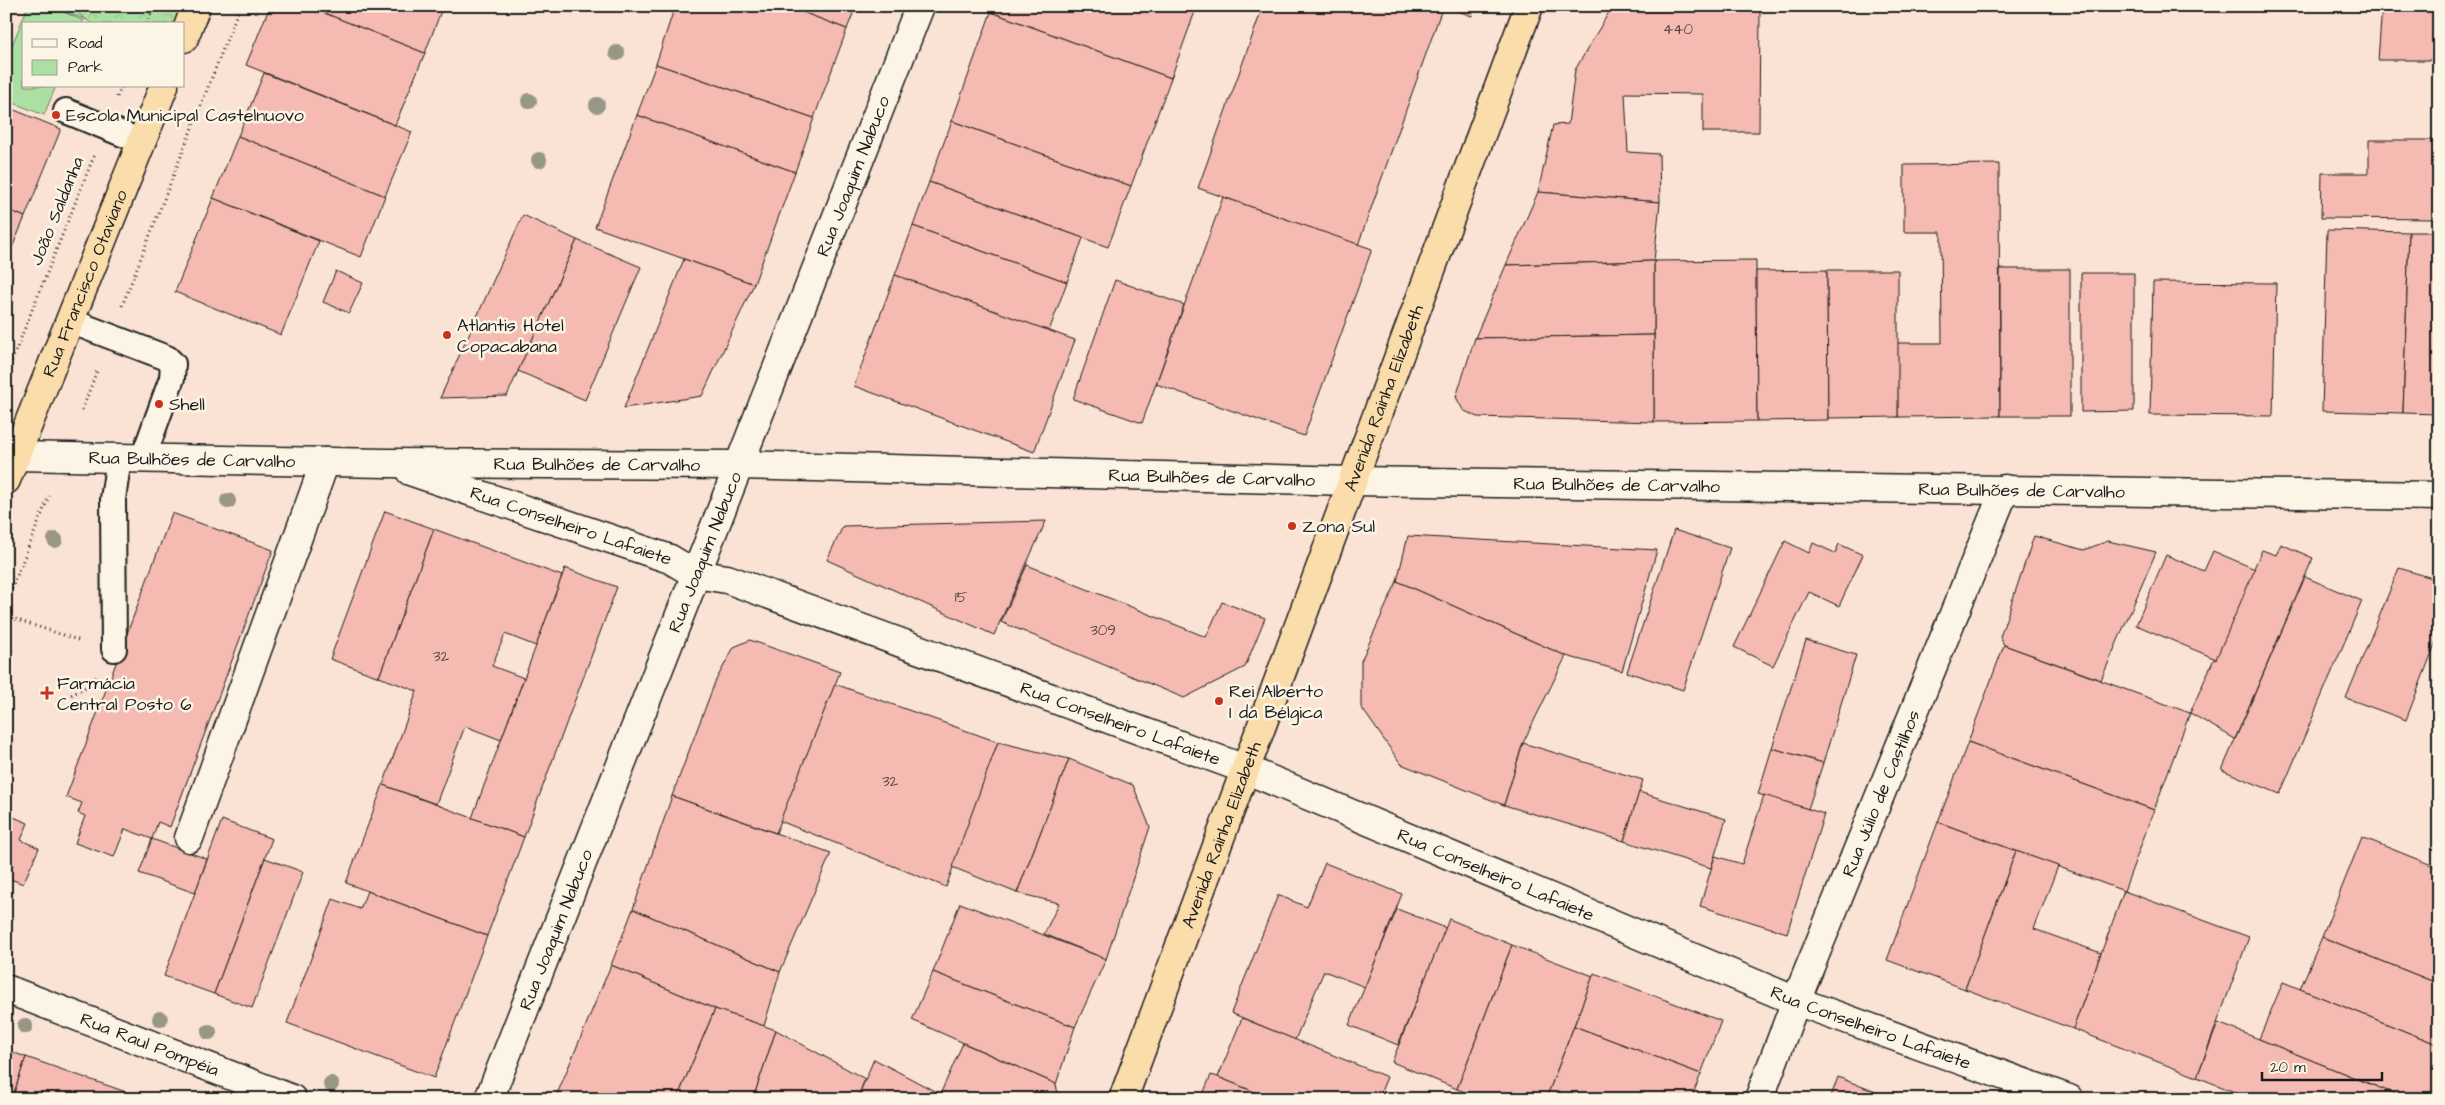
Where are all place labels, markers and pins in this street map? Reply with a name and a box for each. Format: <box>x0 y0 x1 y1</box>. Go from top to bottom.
place label: Escola Municipal Castelnuovo <box>66 103 304 128</box>
marker: Escola Municipal Castelnuovo <box>50 109 62 121</box>
place label: Atlantis Hotel Copacabana <box>457 313 564 359</box>
marker: Atlantis Hotel Copacabana <box>441 329 453 341</box>
place label: Shell <box>169 392 205 417</box>
marker: Shell <box>153 398 165 410</box>
place label: Zona Sul <box>1302 514 1375 539</box>
marker: Zona Sul <box>1286 520 1298 532</box>
place label: Farmácia Central Posto 6 <box>57 671 191 717</box>
place label: Rei Alberto I da Bélgica <box>1229 679 1323 726</box>
marker: Farmácia Central Posto 6 <box>41 687 53 699</box>
marker: Rei Alberto I da Bélgica <box>1213 695 1225 707</box>

